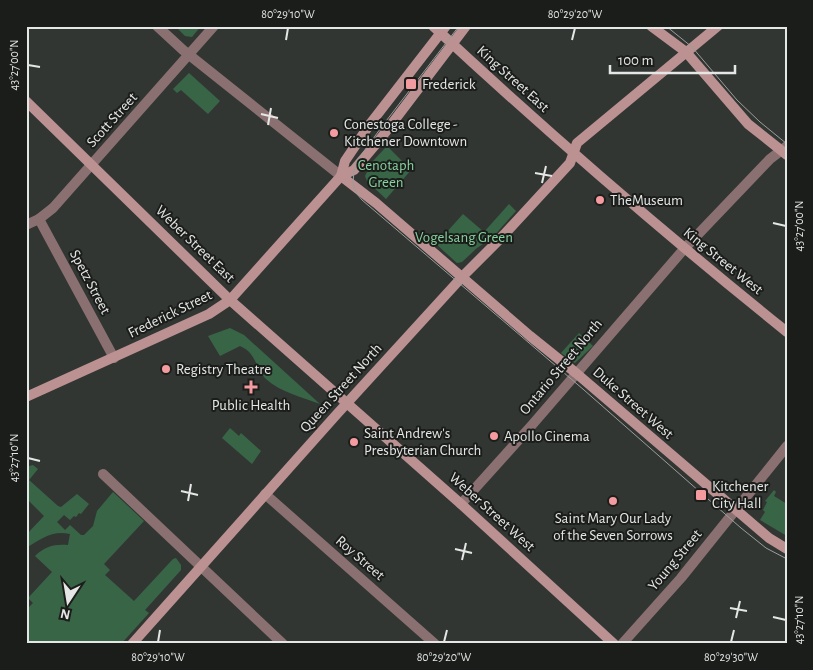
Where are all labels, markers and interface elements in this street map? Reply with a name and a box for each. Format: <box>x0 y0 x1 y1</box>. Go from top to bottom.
text: 80°29'10"W <box>261 8 315 20</box>
text: 80°29'20"W <box>548 8 603 20</box>
text: 43°27'00"N <box>8 40 20 90</box>
scale bar <box>610 42 736 74</box>
street label: King Street East <box>474 43 552 115</box>
text: 100 m <box>618 53 653 68</box>
marker: Frederick <box>404 77 418 91</box>
place label: Frederick <box>422 77 476 92</box>
street label: Scott Street <box>84 90 140 150</box>
place label: Conestoga College - Kitchener Downtown <box>344 117 467 149</box>
marker: Conestoga College - Kitchener Downtown <box>328 127 340 139</box>
park label: Cenotaph Green <box>358 158 414 190</box>
place label: TheMuseum <box>610 193 683 208</box>
marker: TheMuseum <box>594 194 606 206</box>
text: 43°27'00"N <box>793 201 805 251</box>
street label: Weber Street East <box>153 203 238 286</box>
street label: King Street West <box>681 225 766 298</box>
park label: Vogelsang Green <box>415 230 513 245</box>
street label: Spetz Street <box>67 247 113 317</box>
street label: Frederick Street <box>126 287 214 341</box>
street label: Ontario Street North <box>517 316 605 418</box>
street label: Queen Street North <box>297 341 385 435</box>
place label: Registry Theatre <box>176 362 271 377</box>
marker: Registry Theatre <box>160 363 172 375</box>
street label: Duke Street West <box>590 364 676 442</box>
marker: Public Health <box>244 380 258 394</box>
place label: Public Health <box>212 398 290 413</box>
place label: Saint Andrew's Presbyterian Church <box>364 426 481 458</box>
place label: Apollo Cinema <box>504 429 590 444</box>
marker: Apollo Cinema <box>488 430 500 442</box>
text: 43°27'10"N <box>8 434 20 482</box>
marker: Saint Andrew's Presbyterian Church <box>348 436 360 448</box>
street label: Weber Street West <box>446 470 538 554</box>
place label: Kitchener City Hall <box>712 479 769 511</box>
marker: Kitchener City Hall <box>694 488 708 502</box>
marker: Saint Mary Our Lady of the Seven Sorrows <box>607 495 619 507</box>
place label: Saint Mary Our Lady of the Seven Sorrows <box>553 511 673 543</box>
street label: Young Street <box>645 526 705 593</box>
street label: Roy Street <box>333 533 387 583</box>
north arrow <box>42 578 92 628</box>
text: 43°27'10"N <box>793 596 805 644</box>
text: N <box>59 606 72 622</box>
text: 80°29'10"W <box>131 651 185 663</box>
text: 80°29'20"W <box>417 651 472 663</box>
text: 80°29'30"W <box>704 651 758 663</box>

